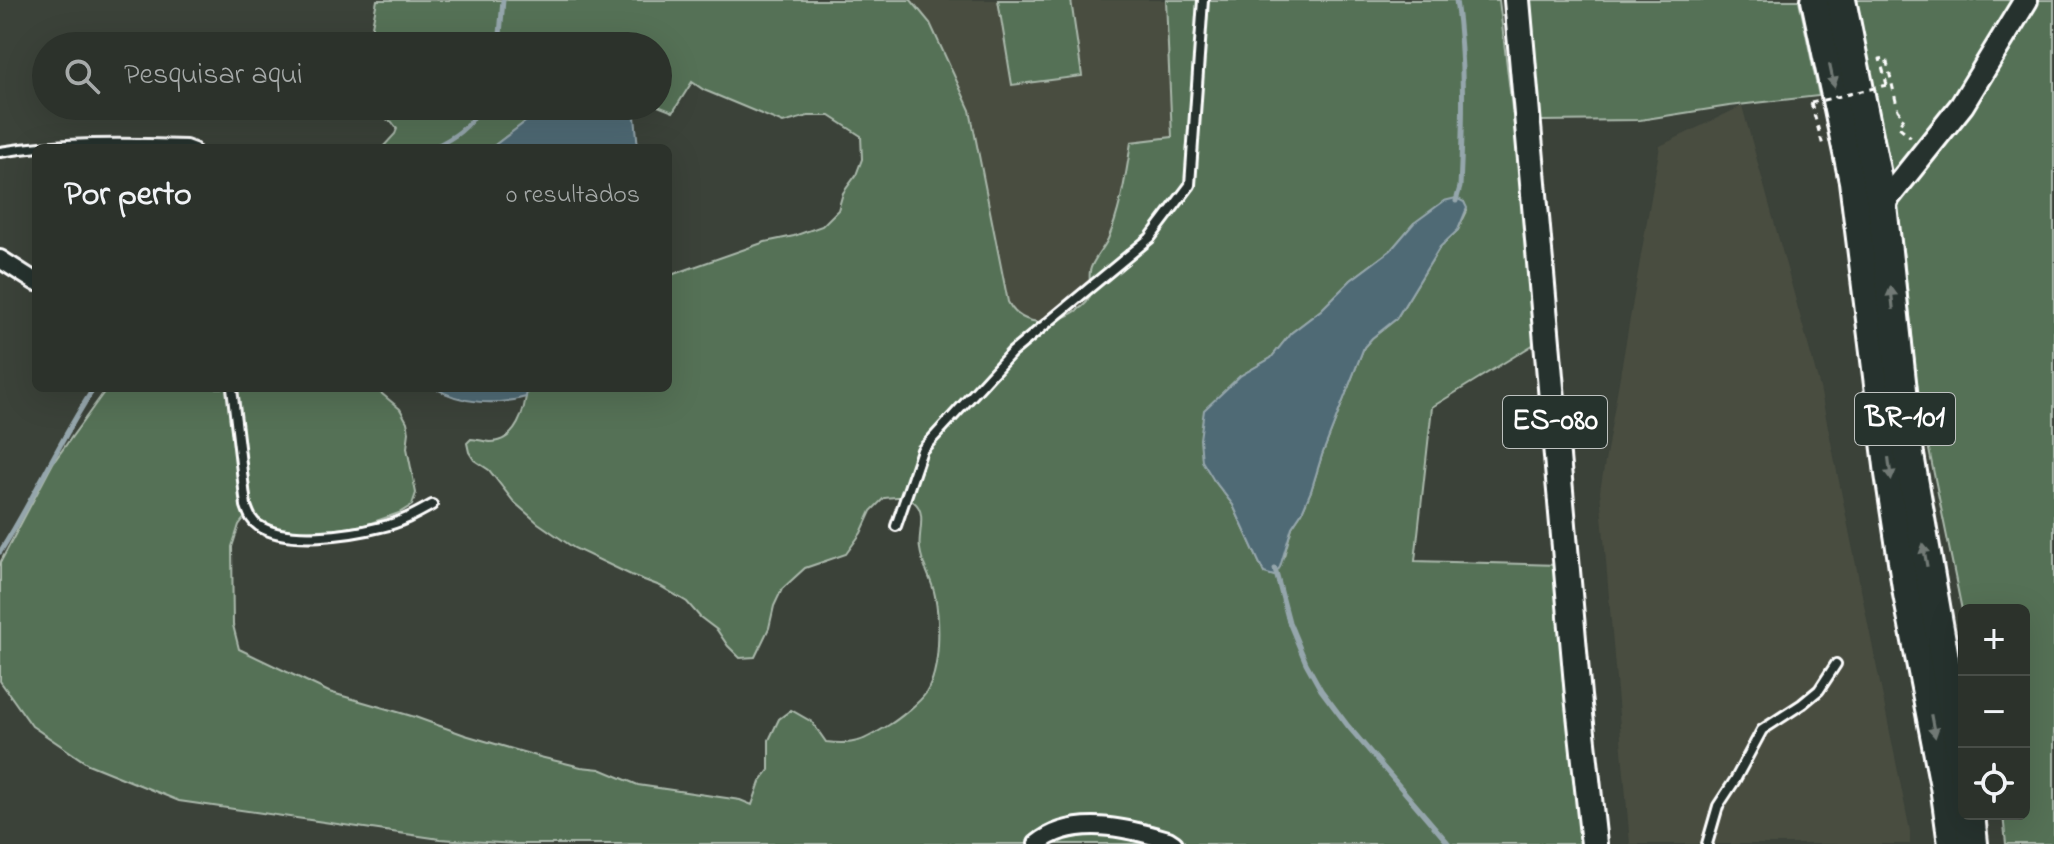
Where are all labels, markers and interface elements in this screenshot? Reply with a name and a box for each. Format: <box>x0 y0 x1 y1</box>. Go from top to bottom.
search box <box>32 32 672 120</box>
icon: search <box>60 54 104 98</box>
text: Pesquisar aqui <box>124 54 303 98</box>
one-way arrow <box>1826 64 1839 89</box>
text: Por perto <box>64 171 192 221</box>
text: 0 resultados <box>506 177 640 215</box>
one-way arrow <box>1885 285 1898 310</box>
road number: BR-101 <box>1855 393 1955 445</box>
road number: ES-080 <box>1503 396 1607 448</box>
one-way arrow <box>1883 457 1896 482</box>
one-way arrow <box>1919 543 1931 568</box>
map controls <box>1958 604 2030 820</box>
button: + <box>1958 604 2030 676</box>
button: − <box>1958 676 2030 748</box>
one-way arrow <box>1928 713 1940 738</box>
button: locate <box>1958 748 2030 820</box>

